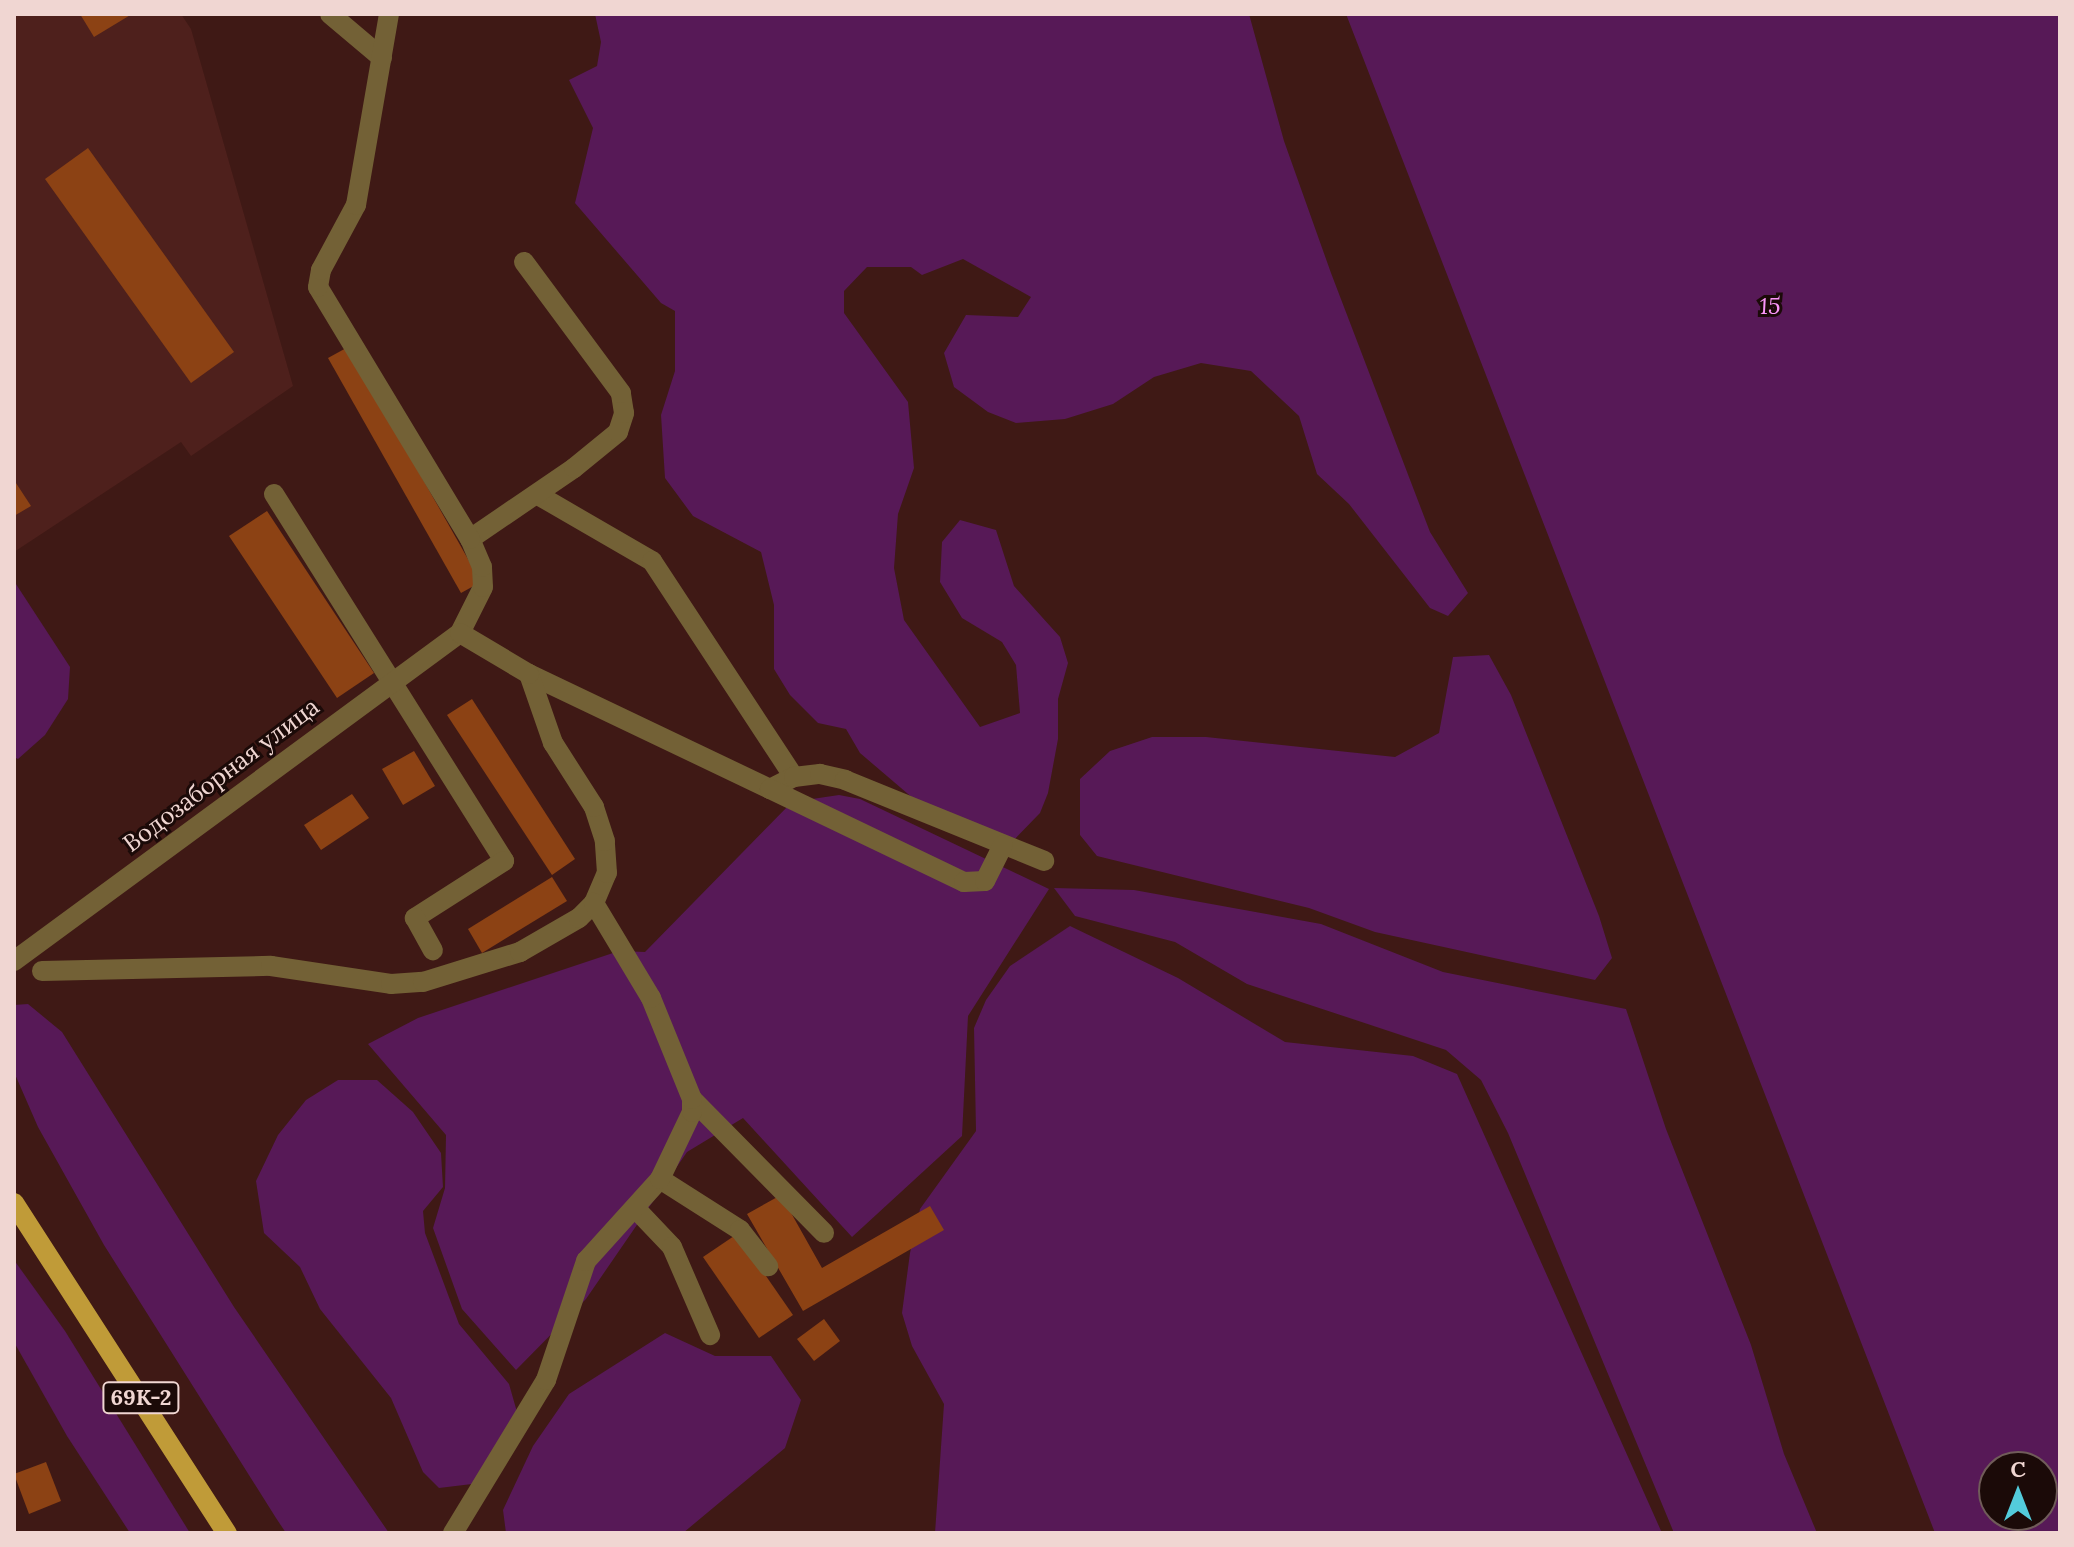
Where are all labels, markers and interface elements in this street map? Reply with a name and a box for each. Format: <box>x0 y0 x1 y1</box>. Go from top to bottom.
park label: 15 <box>1759 292 1781 320</box>
street label: Водозаборная улица <box>117 692 325 858</box>
road number: 69К-2 <box>101 1380 181 1416</box>
north arrow <box>1978 1451 2058 1531</box>
text: С <box>2010 1455 2026 1483</box>

